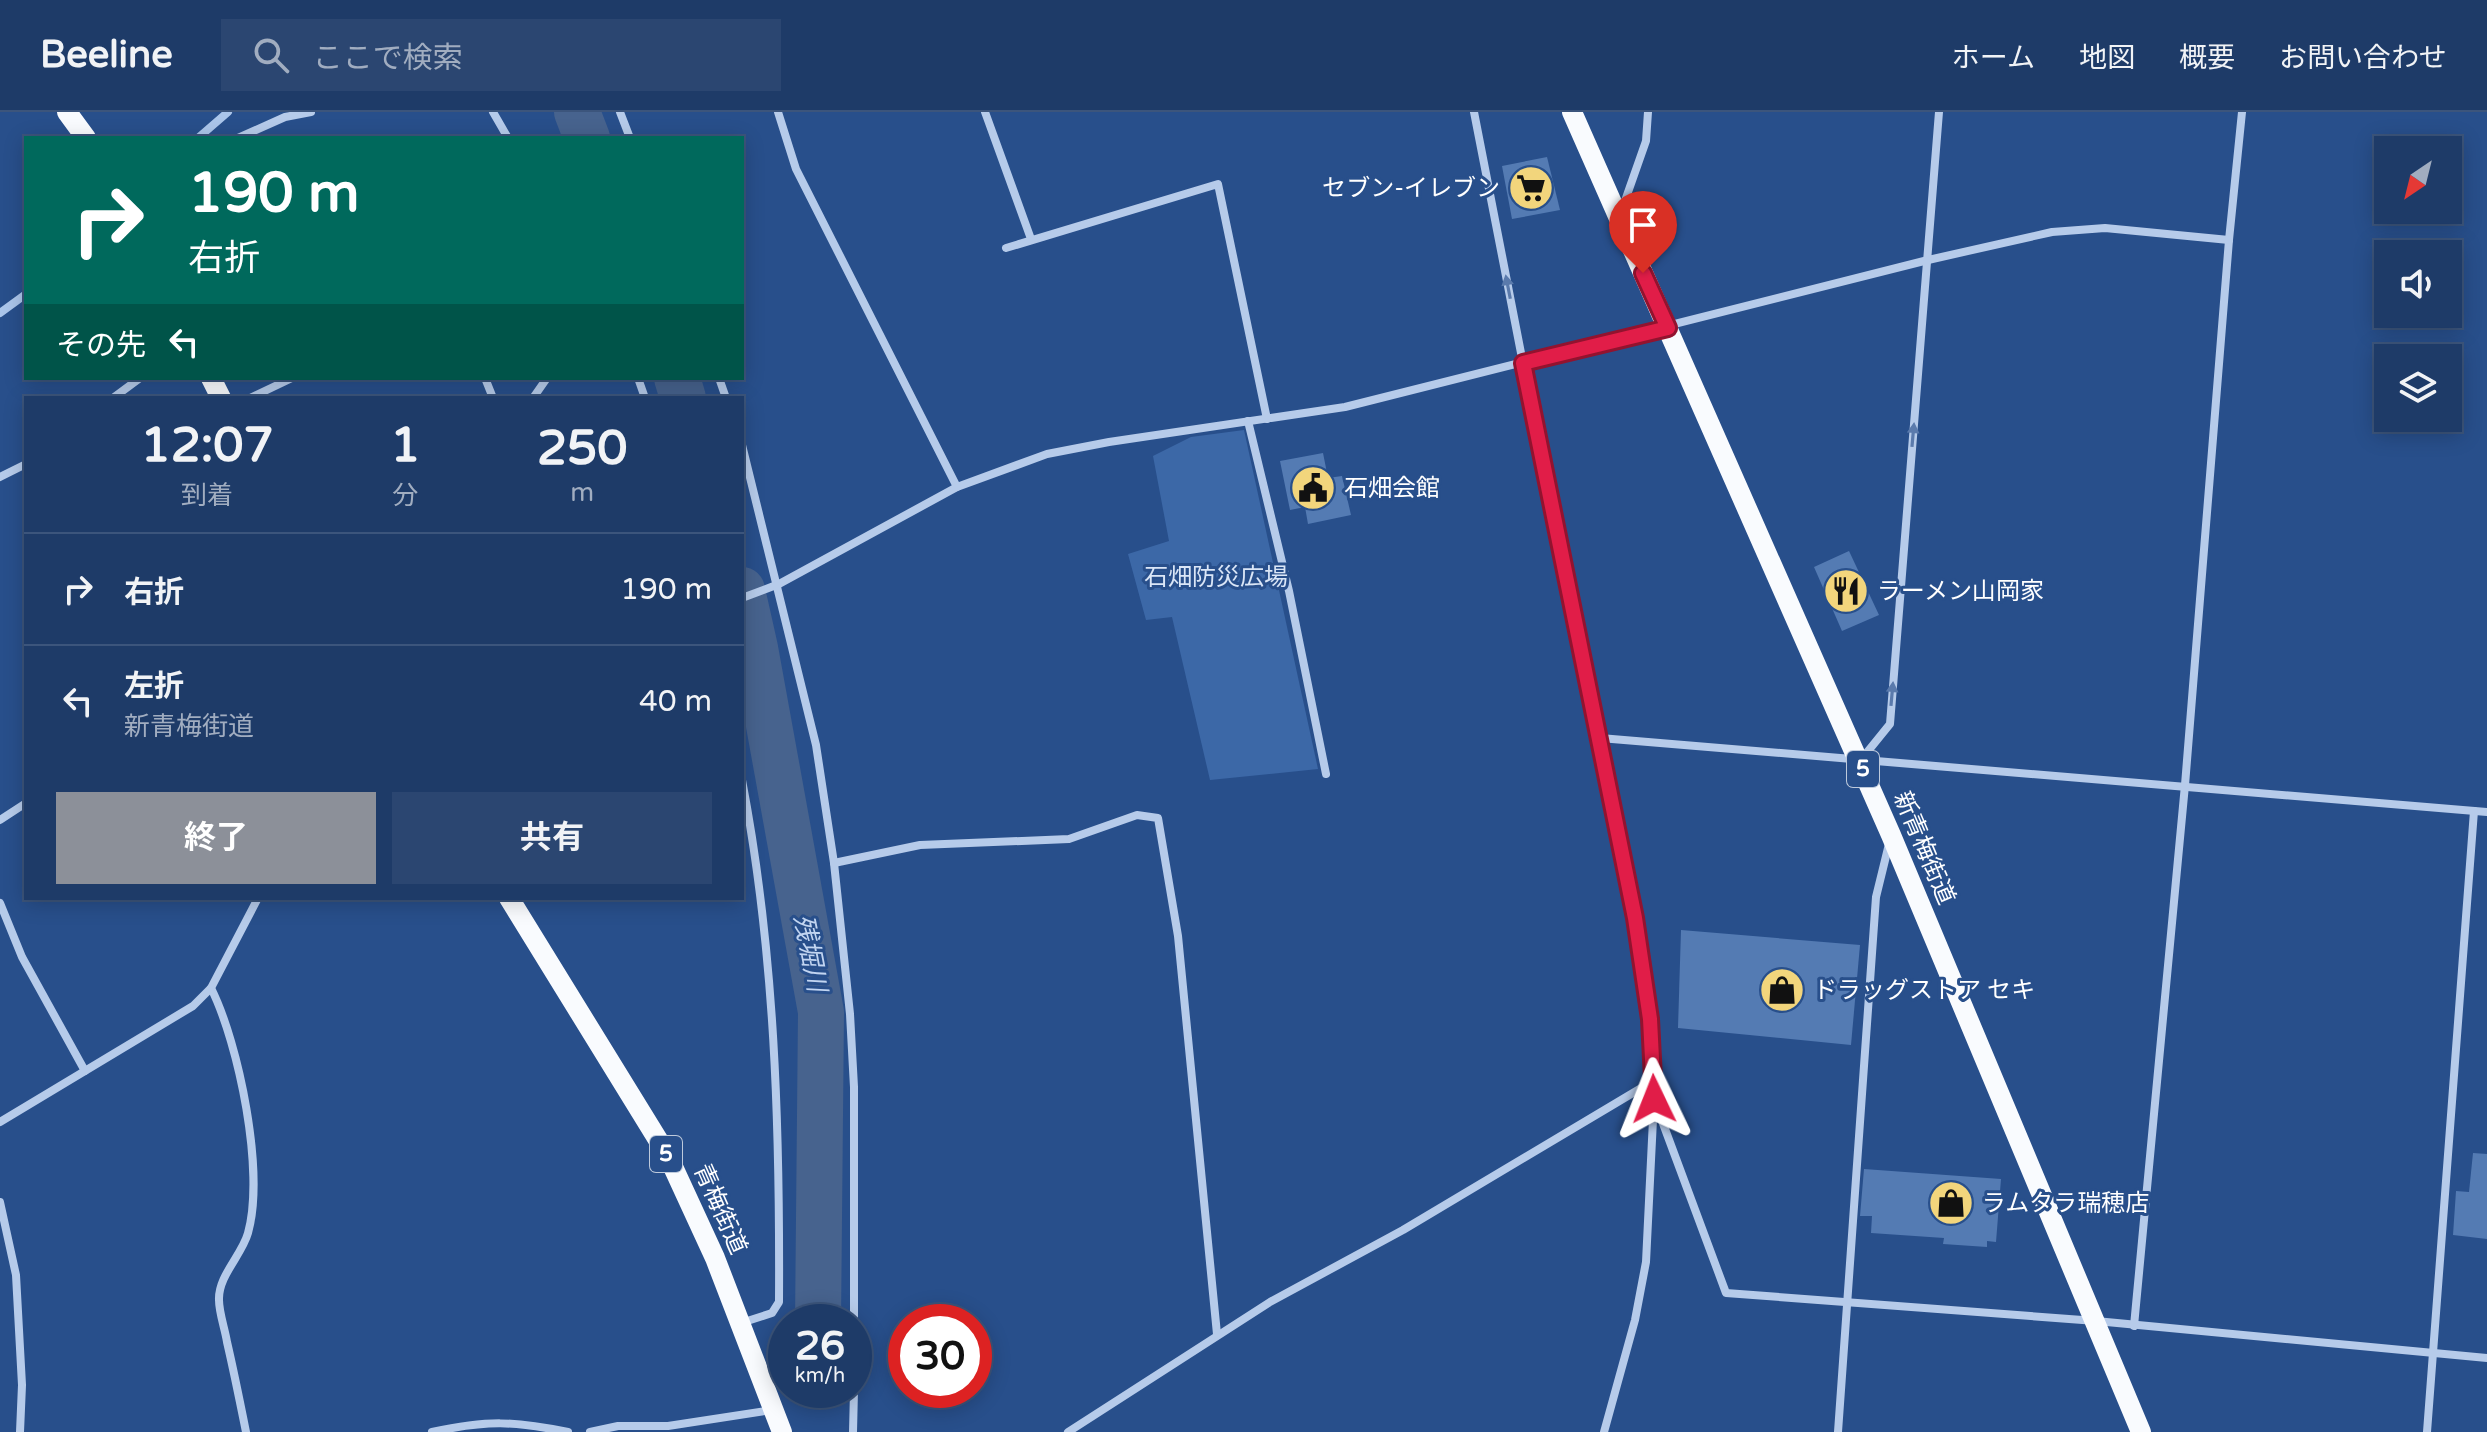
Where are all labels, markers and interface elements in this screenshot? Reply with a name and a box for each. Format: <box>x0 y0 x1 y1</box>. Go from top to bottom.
search box <box>221 19 781 91</box>
text: Beeline <box>40 32 173 78</box>
icon: search <box>249 33 293 77</box>
text: ここで検索 <box>313 40 463 77</box>
text: ホーム <box>1952 41 2035 75</box>
text: 地図 <box>2079 41 2135 75</box>
text: 概要 <box>2179 41 2235 75</box>
text: お問い合わせ <box>2279 41 2447 75</box>
north arrow <box>2374 136 2462 224</box>
map controls <box>2374 136 2462 432</box>
text: 190 m <box>188 160 359 227</box>
supermarket icon: セブン-イレブン <box>1507 164 1555 212</box>
icon: right <box>56 168 160 272</box>
place label: セブン-イレブン <box>1322 174 1500 203</box>
pin <box>1609 191 1677 273</box>
icon: arrive <box>1621 203 1665 247</box>
text: 右折 <box>188 237 260 280</box>
button: sound <box>2374 240 2462 328</box>
one-way arrow <box>1502 274 1514 299</box>
icon: left <box>162 320 206 364</box>
text: その先 <box>56 327 146 364</box>
button: layers <box>2374 344 2462 432</box>
text: 12:07 <box>141 417 274 475</box>
text: 1 <box>390 417 420 475</box>
text: 250 <box>537 420 627 478</box>
one-way arrow <box>1907 422 1920 447</box>
public building icon: 石畑会館 <box>1289 464 1337 512</box>
place label: 石畑会館 <box>1344 474 1440 503</box>
text: m <box>570 477 594 508</box>
text: 到着 <box>181 480 233 511</box>
text: 分 <box>392 480 418 511</box>
park label: 石畑防災広場 <box>1144 563 1288 592</box>
icon: right <box>56 567 100 611</box>
restaurant icon: ラーメン山岡家 <box>1822 567 1870 615</box>
text: 190 m <box>620 571 712 608</box>
text: 右折 <box>124 574 184 611</box>
place label: ラーメン山岡家 <box>1877 577 2044 606</box>
text: 左折 <box>124 668 184 705</box>
icon: left <box>56 679 100 723</box>
one-way arrow <box>1886 681 1899 706</box>
text: 40 m <box>639 683 712 720</box>
text: 新青梅街道 <box>124 711 254 742</box>
road number: 5 <box>1847 751 1879 787</box>
street label: 新青梅街道 <box>1887 787 1961 909</box>
button: 終了 <box>56 792 376 884</box>
button: 共有 <box>392 792 712 884</box>
water label: 残堀川 <box>787 912 833 997</box>
shop icon: ドラッグストア セキ <box>1758 966 1806 1014</box>
place label: ドラッグストア セキ <box>1813 976 2035 1005</box>
position arrow <box>1612 1057 1696 1141</box>
road number: 5 <box>650 1136 682 1172</box>
street label: 青梅街道 <box>687 1159 753 1259</box>
shop icon: ラムタラ瑞穂店 <box>1927 1179 1975 1227</box>
place label: ラムタラ瑞穂店 <box>1982 1189 2149 1218</box>
speed limit sign: 30 <box>888 1304 992 1408</box>
text: 26 <box>795 1322 845 1370</box>
text: km/h <box>795 1364 845 1388</box>

